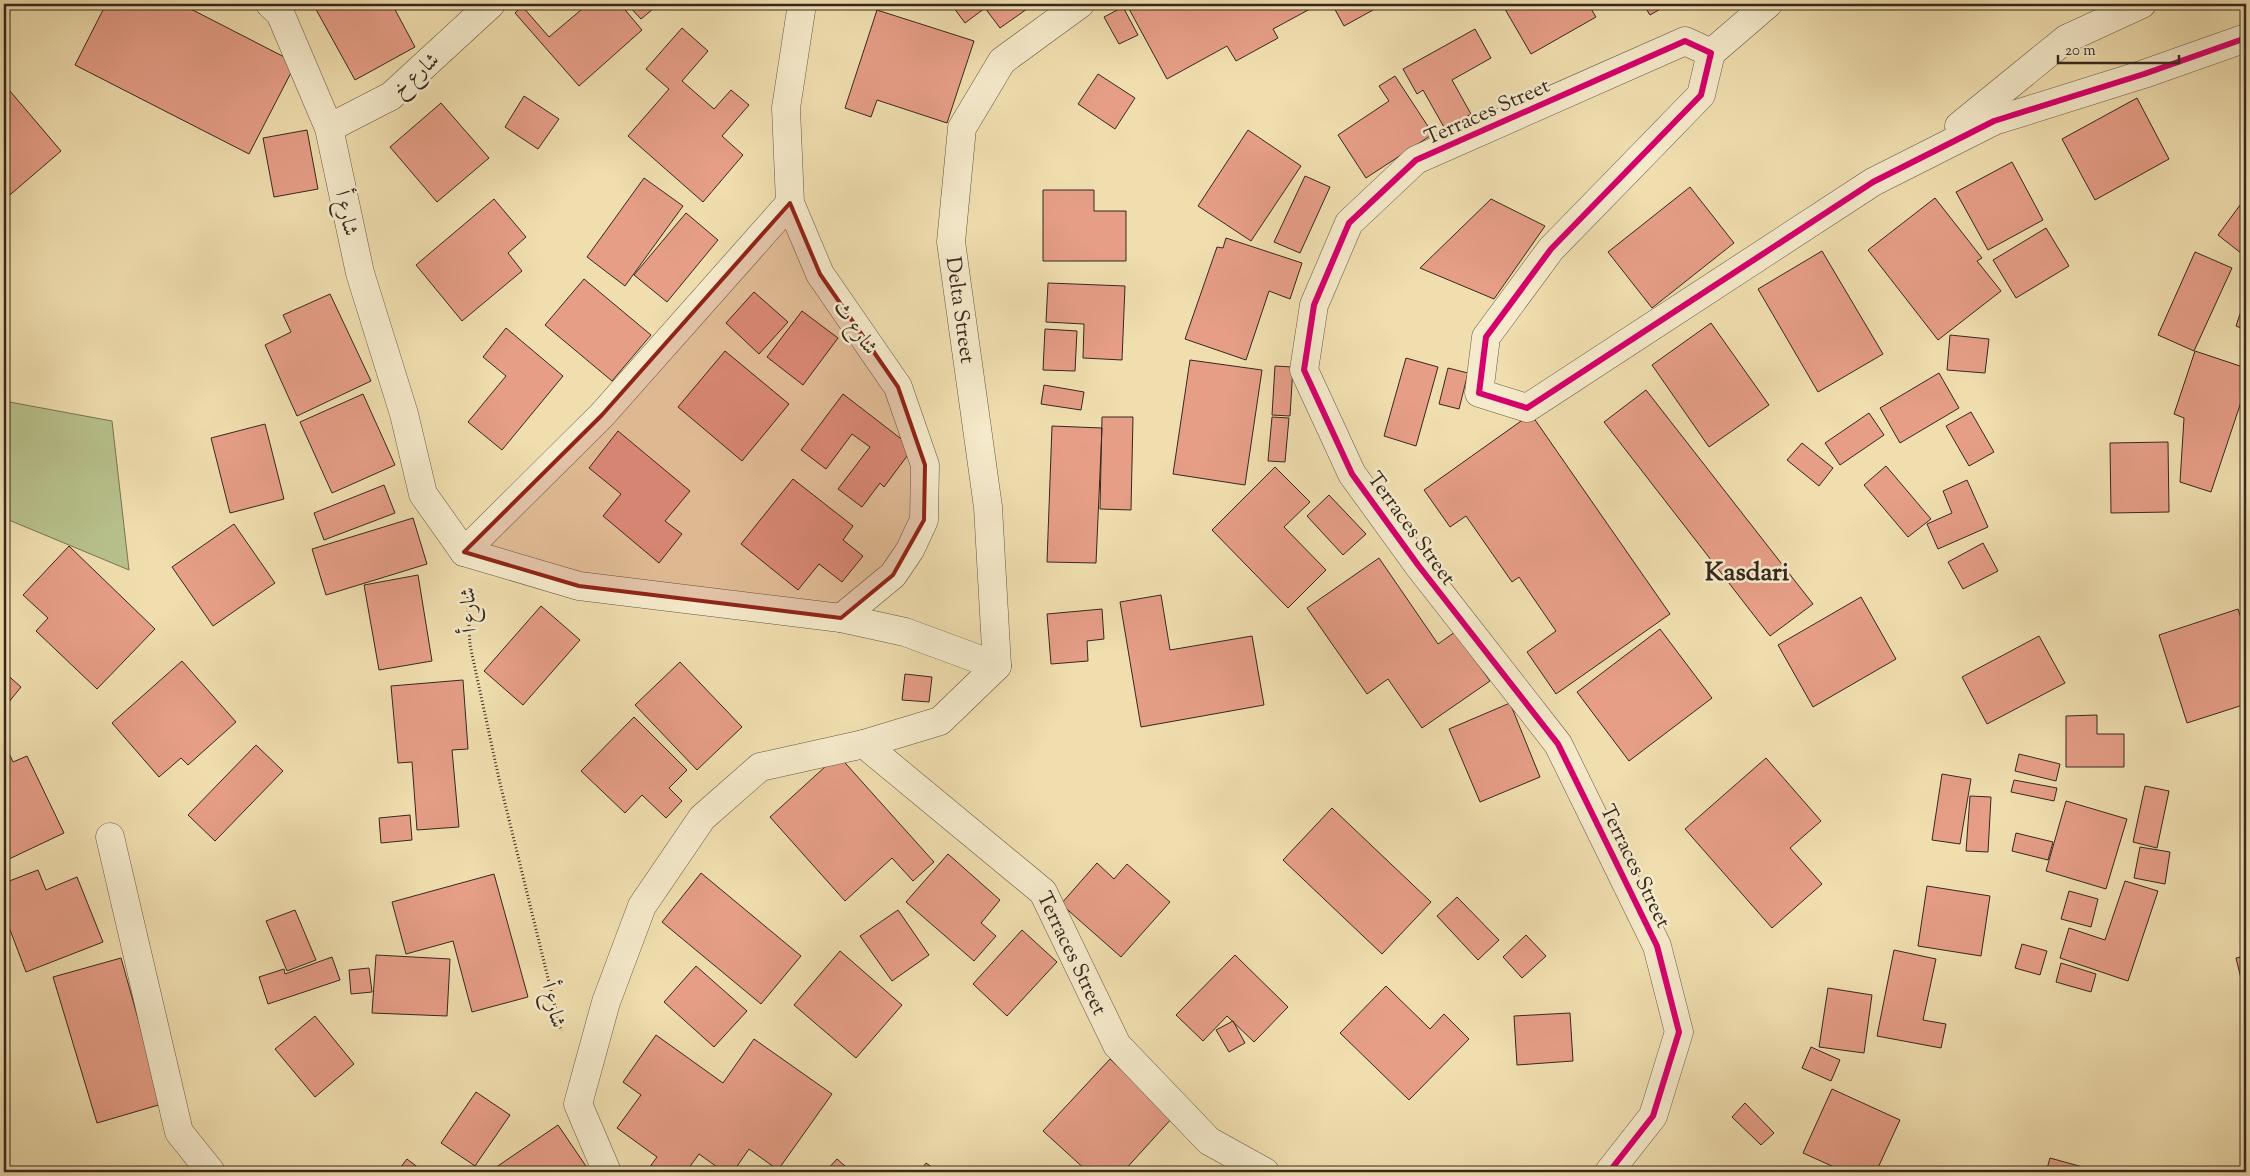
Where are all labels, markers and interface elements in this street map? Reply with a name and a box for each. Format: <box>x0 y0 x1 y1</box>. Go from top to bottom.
scale bar <box>2058 32 2179 64</box>
text: 20 m <box>2065 41 2096 62</box>
street label: شارع خ <box>386 46 448 106</box>
street label: Terraces Street <box>1420 72 1555 154</box>
street label: شارع أ <box>325 187 366 239</box>
street label: Delta Street <box>937 255 981 366</box>
street label: شارع ث <box>824 295 884 362</box>
street label: Terraces Street <box>1359 466 1462 592</box>
district label: Kasdari <box>1705 555 1790 592</box>
street label: شارع أ <box>452 586 487 634</box>
street label: Terraces Street <box>1591 800 1677 934</box>
street label: Terraces Street <box>1028 887 1113 1021</box>
street label: شارع أ <box>531 979 574 1032</box>

